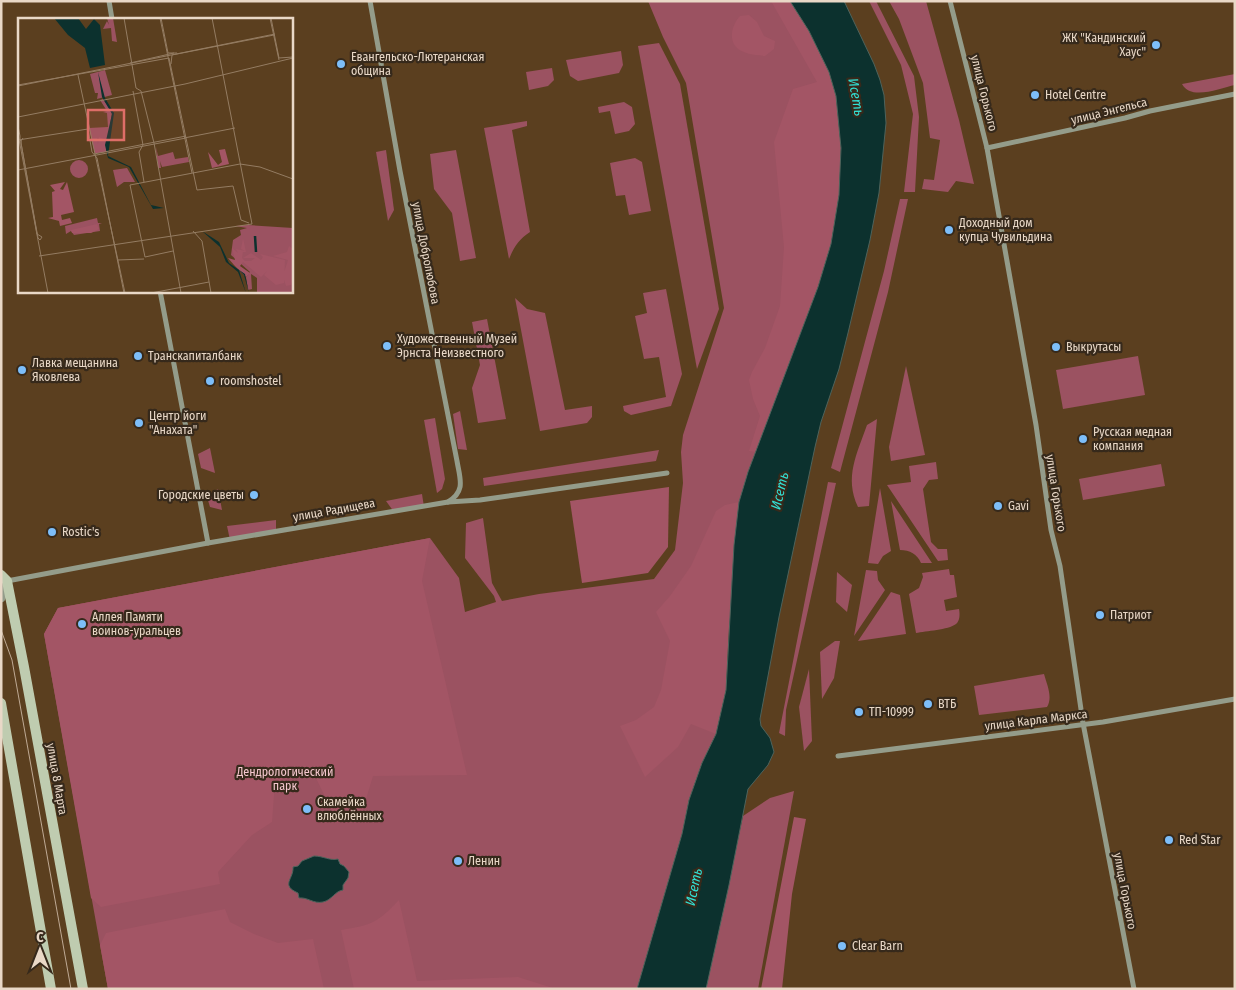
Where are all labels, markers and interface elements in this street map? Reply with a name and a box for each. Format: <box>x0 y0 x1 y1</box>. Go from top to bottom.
inset map <box>18 18 292 292</box>
place label: ЖК "Кандинский Хаус" <box>1062 31 1146 59</box>
marker: ЖК "Кандинский Хаус" <box>1150 39 1162 51</box>
place label: Евангельско-Лютеранская община <box>351 50 484 78</box>
street label: улица Горького <box>968 53 1000 133</box>
marker: Евангельско-Лютеранская община <box>335 58 347 70</box>
water label: Исеть <box>844 77 868 117</box>
place label: Hotel Centre <box>1045 88 1106 102</box>
marker: Hotel Centre <box>1029 89 1041 101</box>
street label: улица Энгельса <box>1070 95 1149 127</box>
street label: улица Добролюбова <box>409 201 443 305</box>
place label: Доходный дом купца Чувильдина <box>958 216 1052 244</box>
marker: Доходный дом купца Чувильдина <box>943 224 955 236</box>
place label: Художественный Музей Эрнста Неизвестного <box>397 332 517 360</box>
marker: Художественный Музей Эрнста Неизвестного <box>381 340 393 352</box>
place label: Выкрутасы <box>1066 340 1121 354</box>
marker: Выкрутасы <box>1050 341 1062 353</box>
place label: Транскапиталбанк <box>148 349 242 363</box>
marker: Транскапиталбанк <box>132 350 144 362</box>
place label: Лавка мещанина Яковлева <box>32 356 118 384</box>
marker: Лавка мещанина Яковлева <box>16 364 28 376</box>
place label: roomshostel <box>220 374 281 388</box>
marker: roomshostel <box>204 375 216 387</box>
place label: Центр йоги "Анахата" <box>149 409 206 437</box>
marker: Центр йоги "Анахата" <box>133 417 145 429</box>
place label: Русская медная компания <box>1093 425 1172 453</box>
marker: Русская медная компания <box>1077 433 1089 445</box>
street label: улица Горького <box>1043 453 1069 533</box>
water label: Исеть <box>767 471 793 511</box>
place label: Городские цветы <box>158 488 244 502</box>
marker: Городские цветы <box>248 489 260 501</box>
street label: улица Радищева <box>292 496 376 524</box>
place label: Gavi <box>1008 499 1029 513</box>
marker: Gavi <box>992 500 1004 512</box>
place label: Rostic's <box>62 525 99 539</box>
marker: Rostic's <box>46 526 58 538</box>
place label: Патриот <box>1110 608 1152 622</box>
marker: Патриот <box>1094 609 1106 621</box>
place label: Аллея Памяти воинов-уральцев <box>92 610 181 638</box>
marker: Аллея Памяти воинов-уральцев <box>76 618 88 630</box>
place label: ВТБ <box>938 697 956 711</box>
marker: ВТБ <box>922 698 934 710</box>
place label: ТП-10999 <box>869 705 914 719</box>
marker: ТП-10999 <box>853 706 865 718</box>
street label: улица Карла Маркса <box>984 707 1088 733</box>
street label: улица 8 Марта <box>44 742 70 816</box>
park label: Дендрологический парк <box>236 765 333 793</box>
place label: Скамейка влюблённых <box>317 795 383 823</box>
marker: Скамейка влюблённых <box>301 803 313 815</box>
place label: Red Star <box>1179 833 1221 847</box>
marker: Red Star <box>1163 834 1175 846</box>
street label: улица Горького <box>1111 851 1139 931</box>
place label: Ленин <box>468 854 500 868</box>
marker: Ленин <box>452 855 464 867</box>
water label: Исеть <box>682 867 706 907</box>
north arrow <box>15 925 65 975</box>
text: С <box>36 929 44 946</box>
place label: Clear Barn <box>852 939 903 953</box>
marker: Clear Barn <box>836 940 848 952</box>

